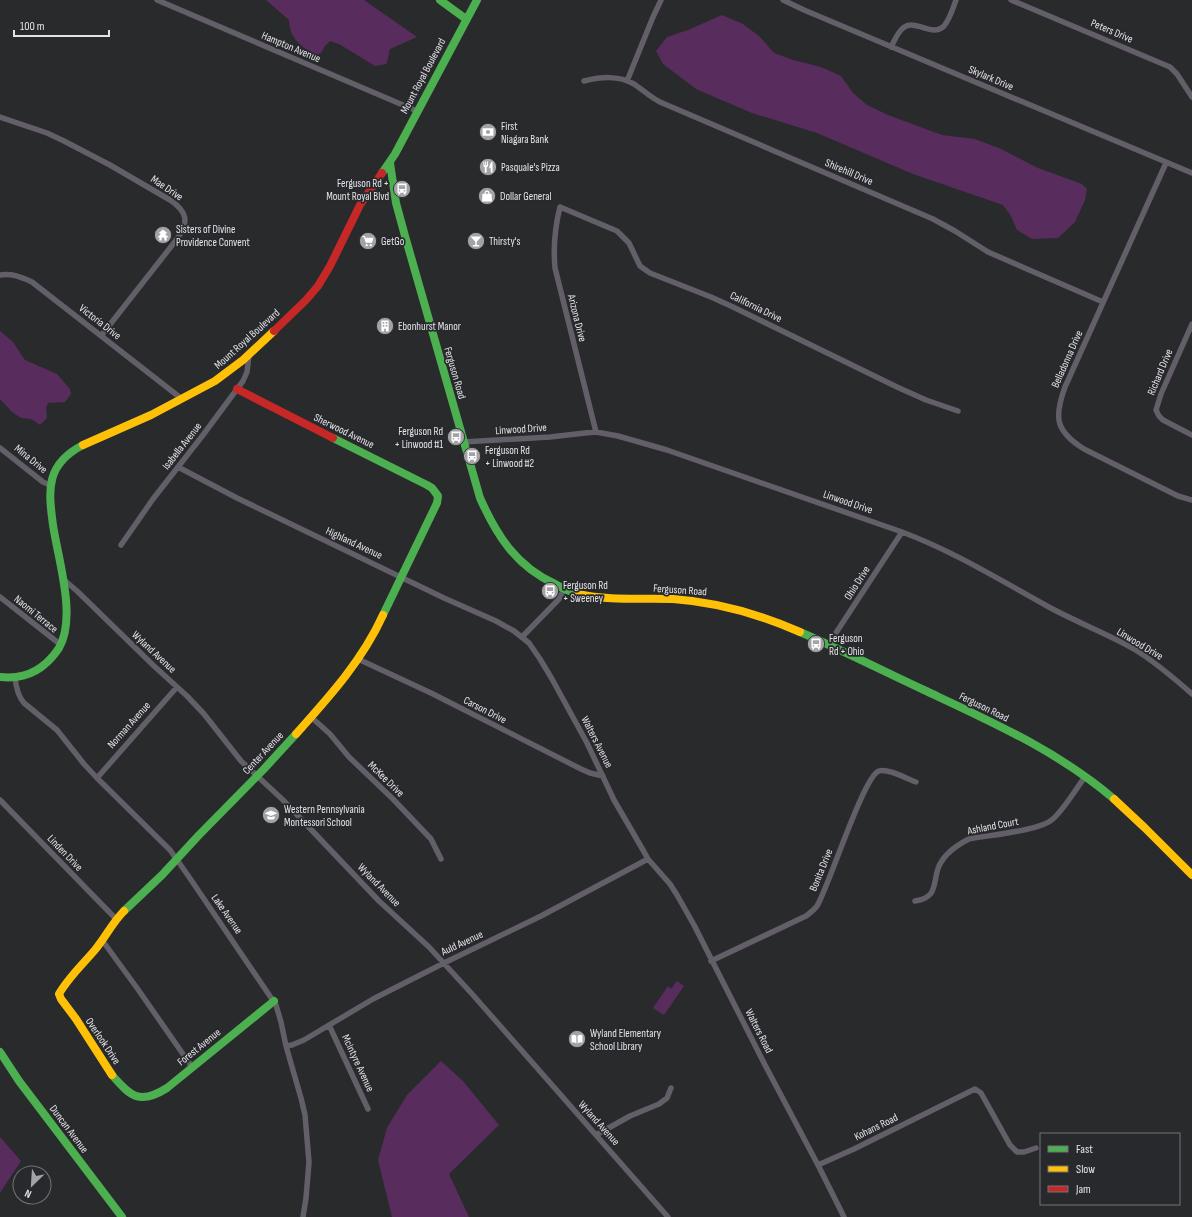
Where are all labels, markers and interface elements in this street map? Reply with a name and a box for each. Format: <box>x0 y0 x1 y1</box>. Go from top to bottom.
scale bar <box>14 12 109 38</box>
street label: Peters Drive <box>1089 16 1135 46</box>
text: 100 m <box>20 19 45 34</box>
street label: Hampton Avenue <box>260 29 322 65</box>
street label: Mount Royal Boulevard <box>398 36 449 116</box>
street label: Skylark Drive <box>966 63 1016 93</box>
place label: First Niagara Bank <box>501 120 549 146</box>
bank icon: First Niagara Bank <box>478 122 498 142</box>
street label: Shirehill Drive <box>823 156 875 188</box>
restaurant icon: Pasquale's Pizza <box>478 157 498 177</box>
place label: Pasquale's Pizza <box>501 161 560 174</box>
street label: Mae Drive <box>148 173 186 203</box>
place label: Ferguson Rd + Mount Royal Blvd <box>326 177 389 203</box>
bus stop icon: Ferguson Rd + Mount Royal Blvd <box>392 179 412 199</box>
shop icon: Dollar General <box>477 186 497 206</box>
place label: Dollar General <box>500 190 552 203</box>
place label: Sisters of Divine Providence Convent <box>176 223 250 249</box>
temple icon: Sisters of Divine Providence Convent <box>153 225 173 245</box>
supermarket icon: GetGo <box>358 231 378 251</box>
bar icon: Thirsty's <box>466 231 486 251</box>
place label: GetGo <box>381 235 405 248</box>
place label: Thirsty's <box>489 235 520 248</box>
street label: California Drive <box>728 289 784 325</box>
street label: Arizona Drive <box>565 292 589 343</box>
street label: Victoria Drive <box>76 302 124 342</box>
street label: Mount Royal Boulevard <box>212 306 283 372</box>
building icon: Ebonhurst Manor <box>375 316 395 336</box>
place label: Ebonhurst Manor <box>398 320 461 333</box>
street label: Belladonna Drive <box>1049 328 1085 390</box>
street label: Ferguson Road <box>441 345 469 401</box>
street label: Richard Drive <box>1144 347 1176 397</box>
street label: Sherwood Avenue <box>312 411 376 451</box>
street label: Isabella Avenue <box>160 420 204 472</box>
street label: Linwood Drive <box>495 421 547 437</box>
place label: Ferguson Rd + Linwood #1 <box>395 425 443 451</box>
bus stop icon: Ferguson Rd + Linwood #1 <box>446 427 466 447</box>
street label: Mina Drive <box>12 442 50 476</box>
place label: Ferguson Rd + Linwood #2 <box>485 444 535 470</box>
bus stop icon: Ferguson Rd + Linwood #2 <box>462 446 482 466</box>
street label: Linwood Drive <box>821 487 875 517</box>
street label: Highland Avenue <box>324 524 384 562</box>
street label: Ohio Drive <box>841 564 873 602</box>
place label: Ferguson Rd + Sweeney <box>563 579 608 605</box>
bus stop icon: Ferguson Rd + Sweeney <box>540 581 560 601</box>
street label: Ferguson Road <box>653 582 708 598</box>
street label: Naomi Terrace <box>11 592 61 636</box>
street label: Linwood Drive <box>1115 625 1165 663</box>
street label: Wyland Avenue <box>129 628 179 676</box>
place label: Ferguson Rd + Ohio <box>829 632 865 658</box>
bus stop icon: Ferguson Rd + Ohio <box>806 634 826 654</box>
street label: Ferguson Road <box>957 689 1011 725</box>
street label: Carson Drive <box>461 694 509 726</box>
street label: Norman Avenue <box>105 699 153 751</box>
street label: Walters Avenue <box>578 714 616 770</box>
street label: Center Avenue <box>240 729 286 777</box>
street label: McKee Drive <box>365 759 407 799</box>
place label: Western Pennsylvania Montessori School <box>284 803 365 829</box>
school or university icon: Western Pennsylvania Montessori School <box>261 805 281 825</box>
street label: Ashland Court <box>965 815 1020 838</box>
street label: Linden Drive <box>45 832 85 874</box>
street label: Bonita Drive <box>807 847 835 893</box>
street label: Wyland Avenue <box>355 861 403 909</box>
street label: Lake Avenue <box>209 892 245 936</box>
street label: Auld Avenue <box>438 928 485 959</box>
street label: Walters Road <box>742 1007 776 1056</box>
street label: Overlook Drive <box>83 1015 123 1067</box>
street label: Forest Avenue <box>175 1026 223 1068</box>
place label: Wyland Elementary School Library <box>590 1027 662 1053</box>
library icon: Wyland Elementary School Library <box>567 1029 587 1049</box>
street label: McIntyre Avenue <box>339 1032 377 1094</box>
street label: Wyland Avenue <box>576 1098 622 1148</box>
street label: Duncan Avenue <box>47 1103 91 1155</box>
street label: Kohans Road <box>852 1111 900 1143</box>
legend <box>1040 1133 1180 1205</box>
text: Fast <box>1076 1142 1093 1157</box>
text: Slow <box>1076 1162 1095 1177</box>
north arrow <box>12 1165 52 1205</box>
text: Jam <box>1075 1182 1091 1197</box>
text: N <box>22 1186 33 1201</box>

